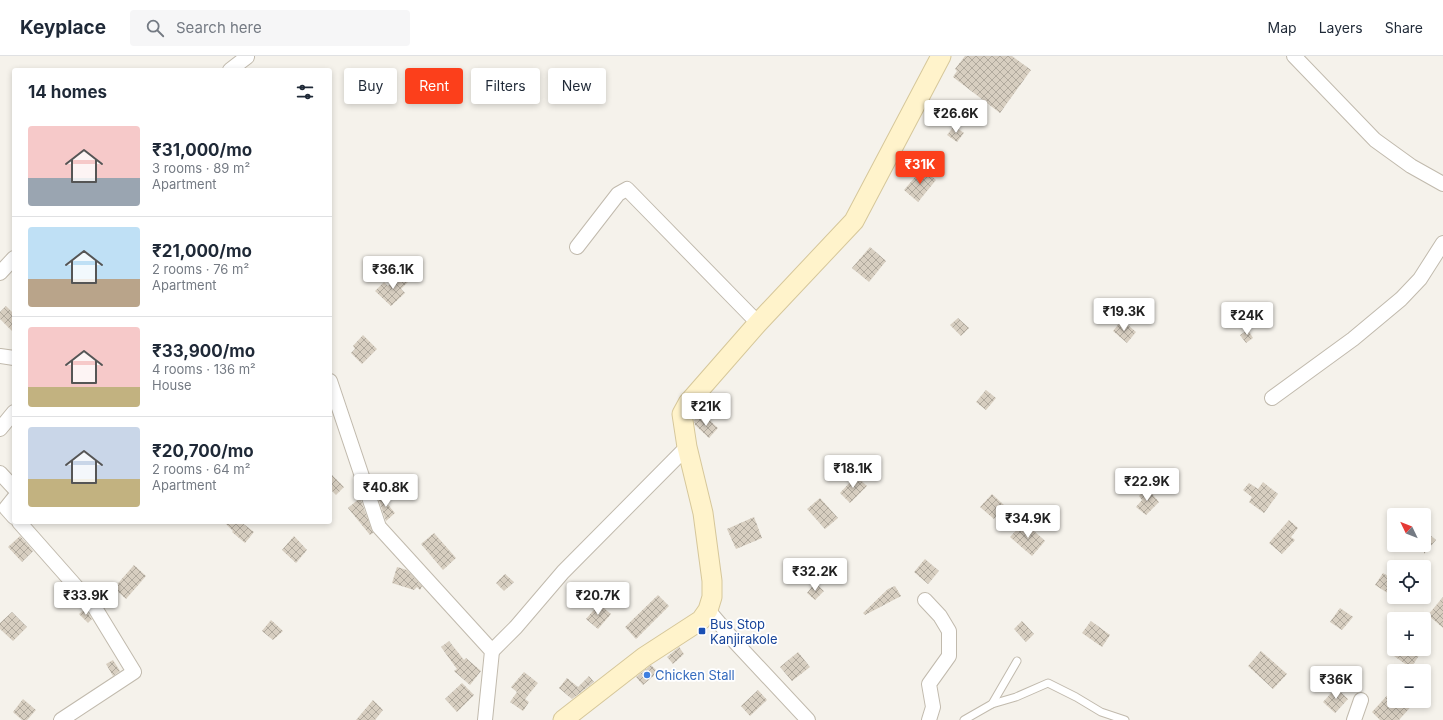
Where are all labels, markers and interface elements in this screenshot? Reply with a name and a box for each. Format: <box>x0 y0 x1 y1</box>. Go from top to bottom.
search box <box>130 10 410 46</box>
text: Keyplace <box>20 16 106 39</box>
icon: search <box>144 17 166 39</box>
text: Search here <box>176 18 262 37</box>
text: Map <box>1268 19 1297 36</box>
text: Layers <box>1319 19 1363 36</box>
text: Share <box>1385 19 1423 36</box>
chip: Buy <box>344 68 397 104</box>
chip: Rent <box>405 68 463 104</box>
chip: Filters <box>471 68 540 104</box>
chip: New <box>548 68 606 104</box>
icon: filters <box>294 81 316 103</box>
text: 14 homes <box>28 82 107 102</box>
pin: ₹26.6K <box>923 100 989 134</box>
text: ₹26.6K <box>933 105 979 121</box>
text: ₹31,000/mo <box>152 140 252 160</box>
icon: home <box>60 142 108 190</box>
pin: ₹31K <box>896 151 944 185</box>
text: ₹31K <box>905 156 935 172</box>
text: 3 rooms · 89 m² <box>152 160 250 176</box>
text: Apartment <box>152 176 217 192</box>
text: ₹21,000/mo <box>152 241 252 261</box>
icon: home <box>60 243 108 291</box>
pin: ₹36.1K <box>360 256 426 290</box>
text: 2 rooms · 76 m² <box>152 261 249 277</box>
text: ₹36.1K <box>372 261 414 277</box>
text: Apartment <box>152 277 217 293</box>
pin: ₹19.3K <box>1091 298 1157 332</box>
pin: ₹24K <box>1223 302 1271 336</box>
text: ₹19.3K <box>1103 303 1145 319</box>
text: ₹24K <box>1230 307 1264 323</box>
text: ₹33,900/mo <box>152 341 255 361</box>
icon: home <box>60 343 108 391</box>
text: 4 rooms · 136 m² <box>152 361 256 377</box>
text: House <box>152 377 192 393</box>
pin: ₹21K <box>682 393 730 427</box>
text: ₹21K <box>691 398 721 414</box>
text: ₹20,700/mo <box>152 441 254 461</box>
icon: home <box>60 443 108 491</box>
pin: ₹18.1K <box>820 455 886 489</box>
text: ₹18.1K <box>833 460 873 476</box>
text: 2 rooms · 64 m² <box>152 461 250 477</box>
pin: ₹22.9K <box>1114 468 1180 502</box>
text: ₹22.9K <box>1124 473 1170 489</box>
pin: ₹40.8K <box>353 474 419 508</box>
text: Apartment <box>152 477 217 493</box>
text: ₹40.8K <box>363 479 409 495</box>
pin: ₹34.9K <box>995 505 1061 539</box>
north arrow <box>1387 508 1431 552</box>
map controls <box>1387 508 1431 708</box>
text: ₹34.9K <box>1005 510 1051 526</box>
pin: ₹32.2K <box>782 558 848 592</box>
button: locate <box>1387 560 1431 604</box>
text: ₹32.2K <box>792 563 838 579</box>
pin: ₹33.9K <box>53 582 119 616</box>
pin: ₹20.7K <box>565 582 631 616</box>
text: ₹33.9K <box>63 587 109 603</box>
text: ₹20.7K <box>576 587 620 603</box>
button: + <box>1387 612 1431 656</box>
place label: Bus Stop Kanjirakole <box>710 616 778 647</box>
marker: Bus Stop Kanjirakole <box>697 626 707 636</box>
button: − <box>1387 664 1431 708</box>
pin: ₹36K <box>1312 666 1360 700</box>
place label: Chicken Stall <box>655 667 735 683</box>
marker: Chicken Stall <box>642 670 652 680</box>
text: ₹36K <box>1319 671 1353 687</box>

